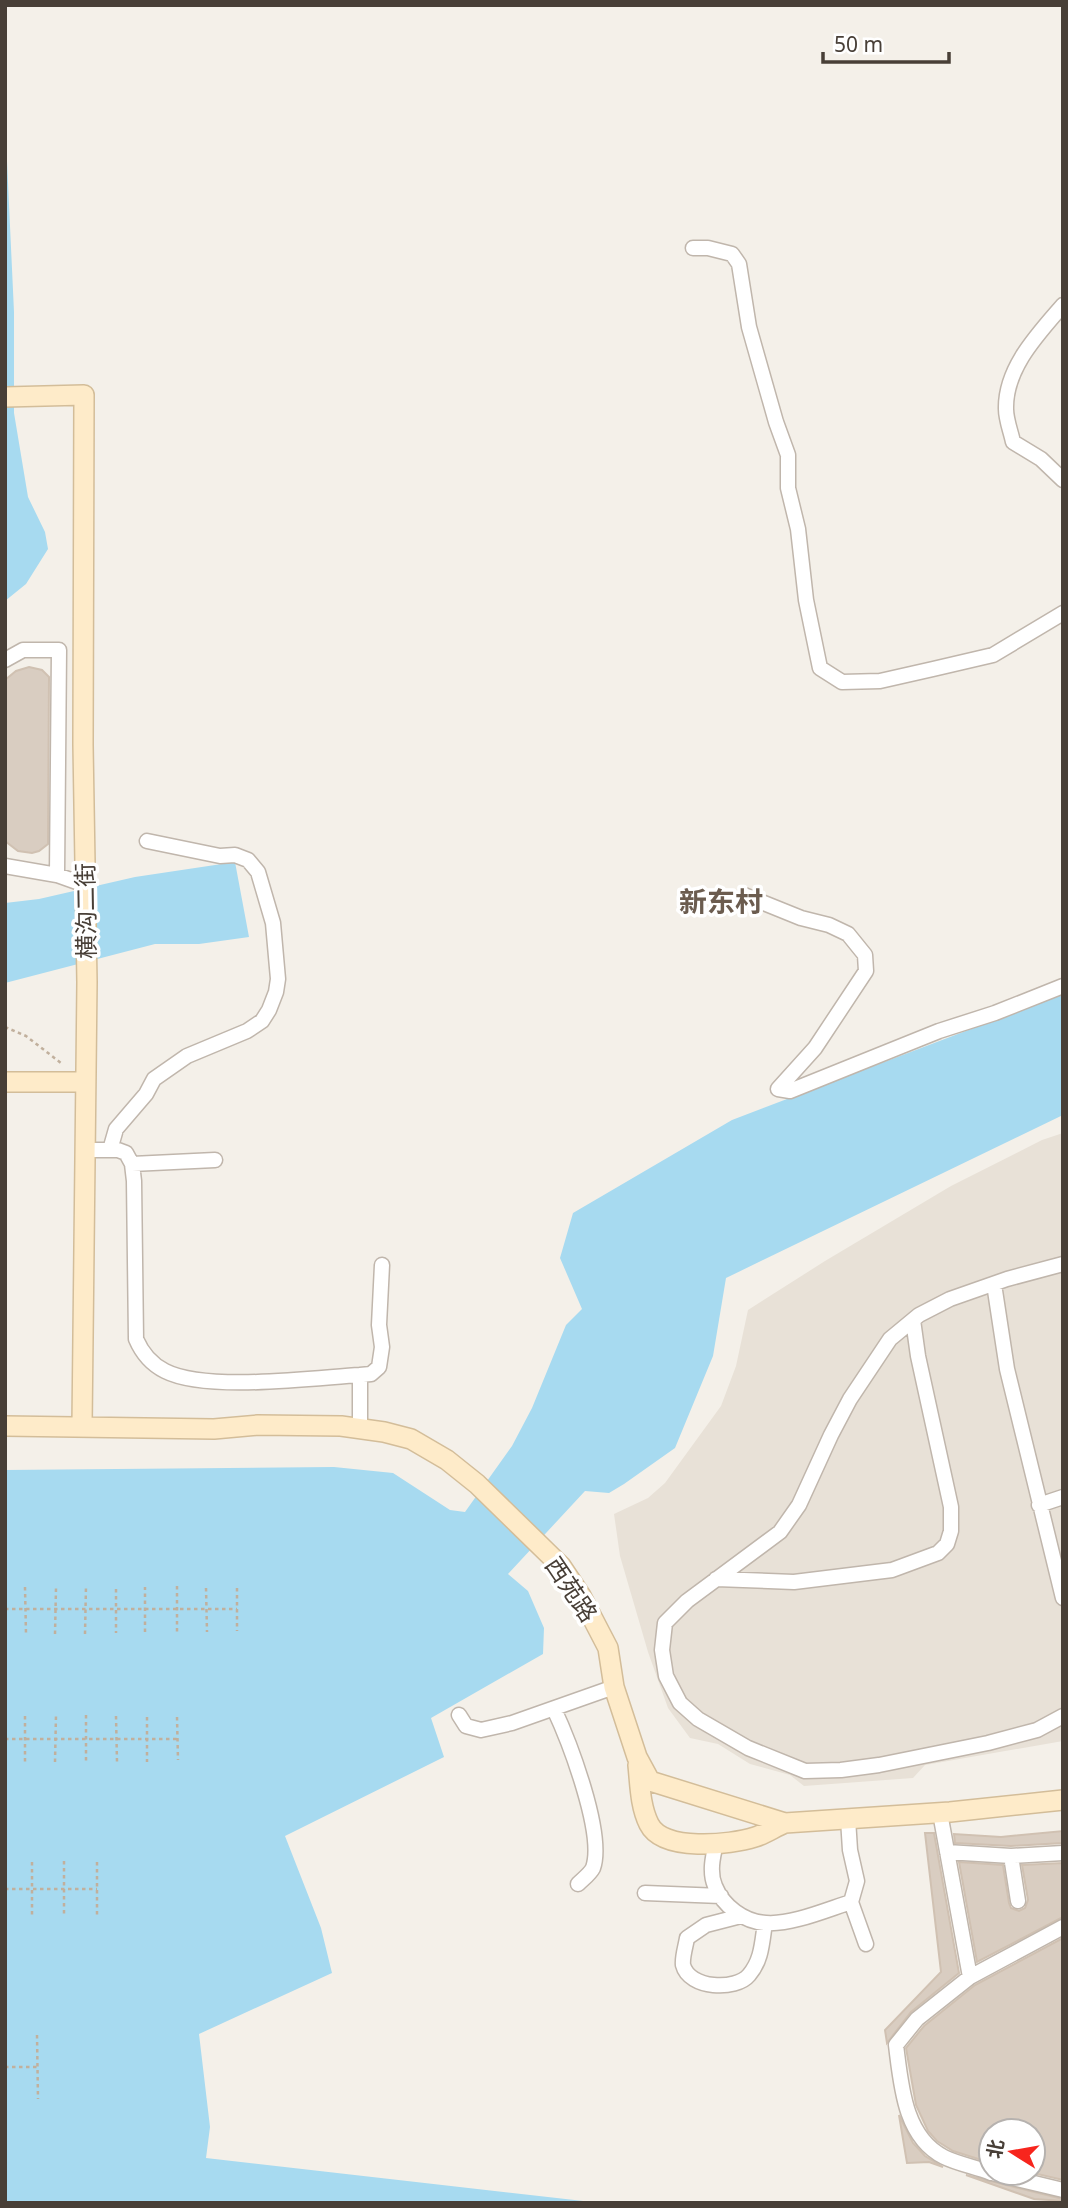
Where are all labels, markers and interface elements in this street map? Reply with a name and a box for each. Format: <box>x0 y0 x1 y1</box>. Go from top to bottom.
scale bar <box>823 21 949 65</box>
text: 50 m <box>834 30 883 58</box>
street label: 横沟二街 <box>68 863 102 959</box>
district label: 新东村 <box>679 882 763 920</box>
street label: 西苑路 <box>538 1550 606 1628</box>
north arrow <box>977 2117 1047 2187</box>
text: 北 <box>981 2137 1010 2161</box>

